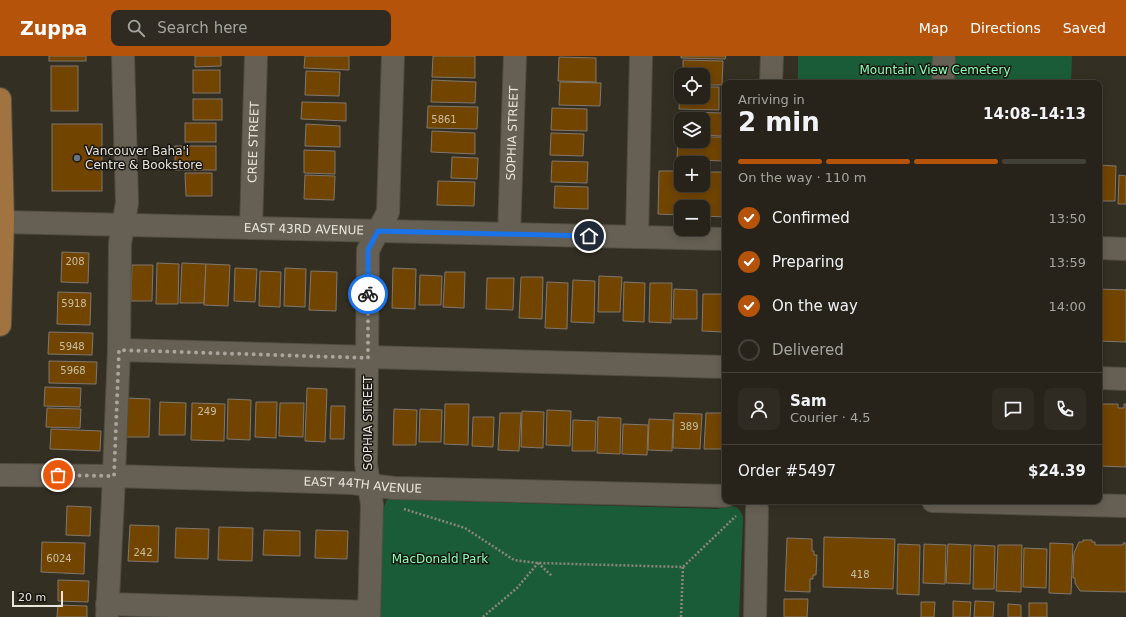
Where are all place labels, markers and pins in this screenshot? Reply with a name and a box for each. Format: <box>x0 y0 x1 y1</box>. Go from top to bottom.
place label: Vancouver Baha'i Centre & Bookstore <box>85 144 202 172</box>
marker: Vancouver Baha'i Centre & Bookstore <box>72 153 82 163</box>
pin <box>572 219 606 253</box>
pin <box>41 458 75 492</box>

